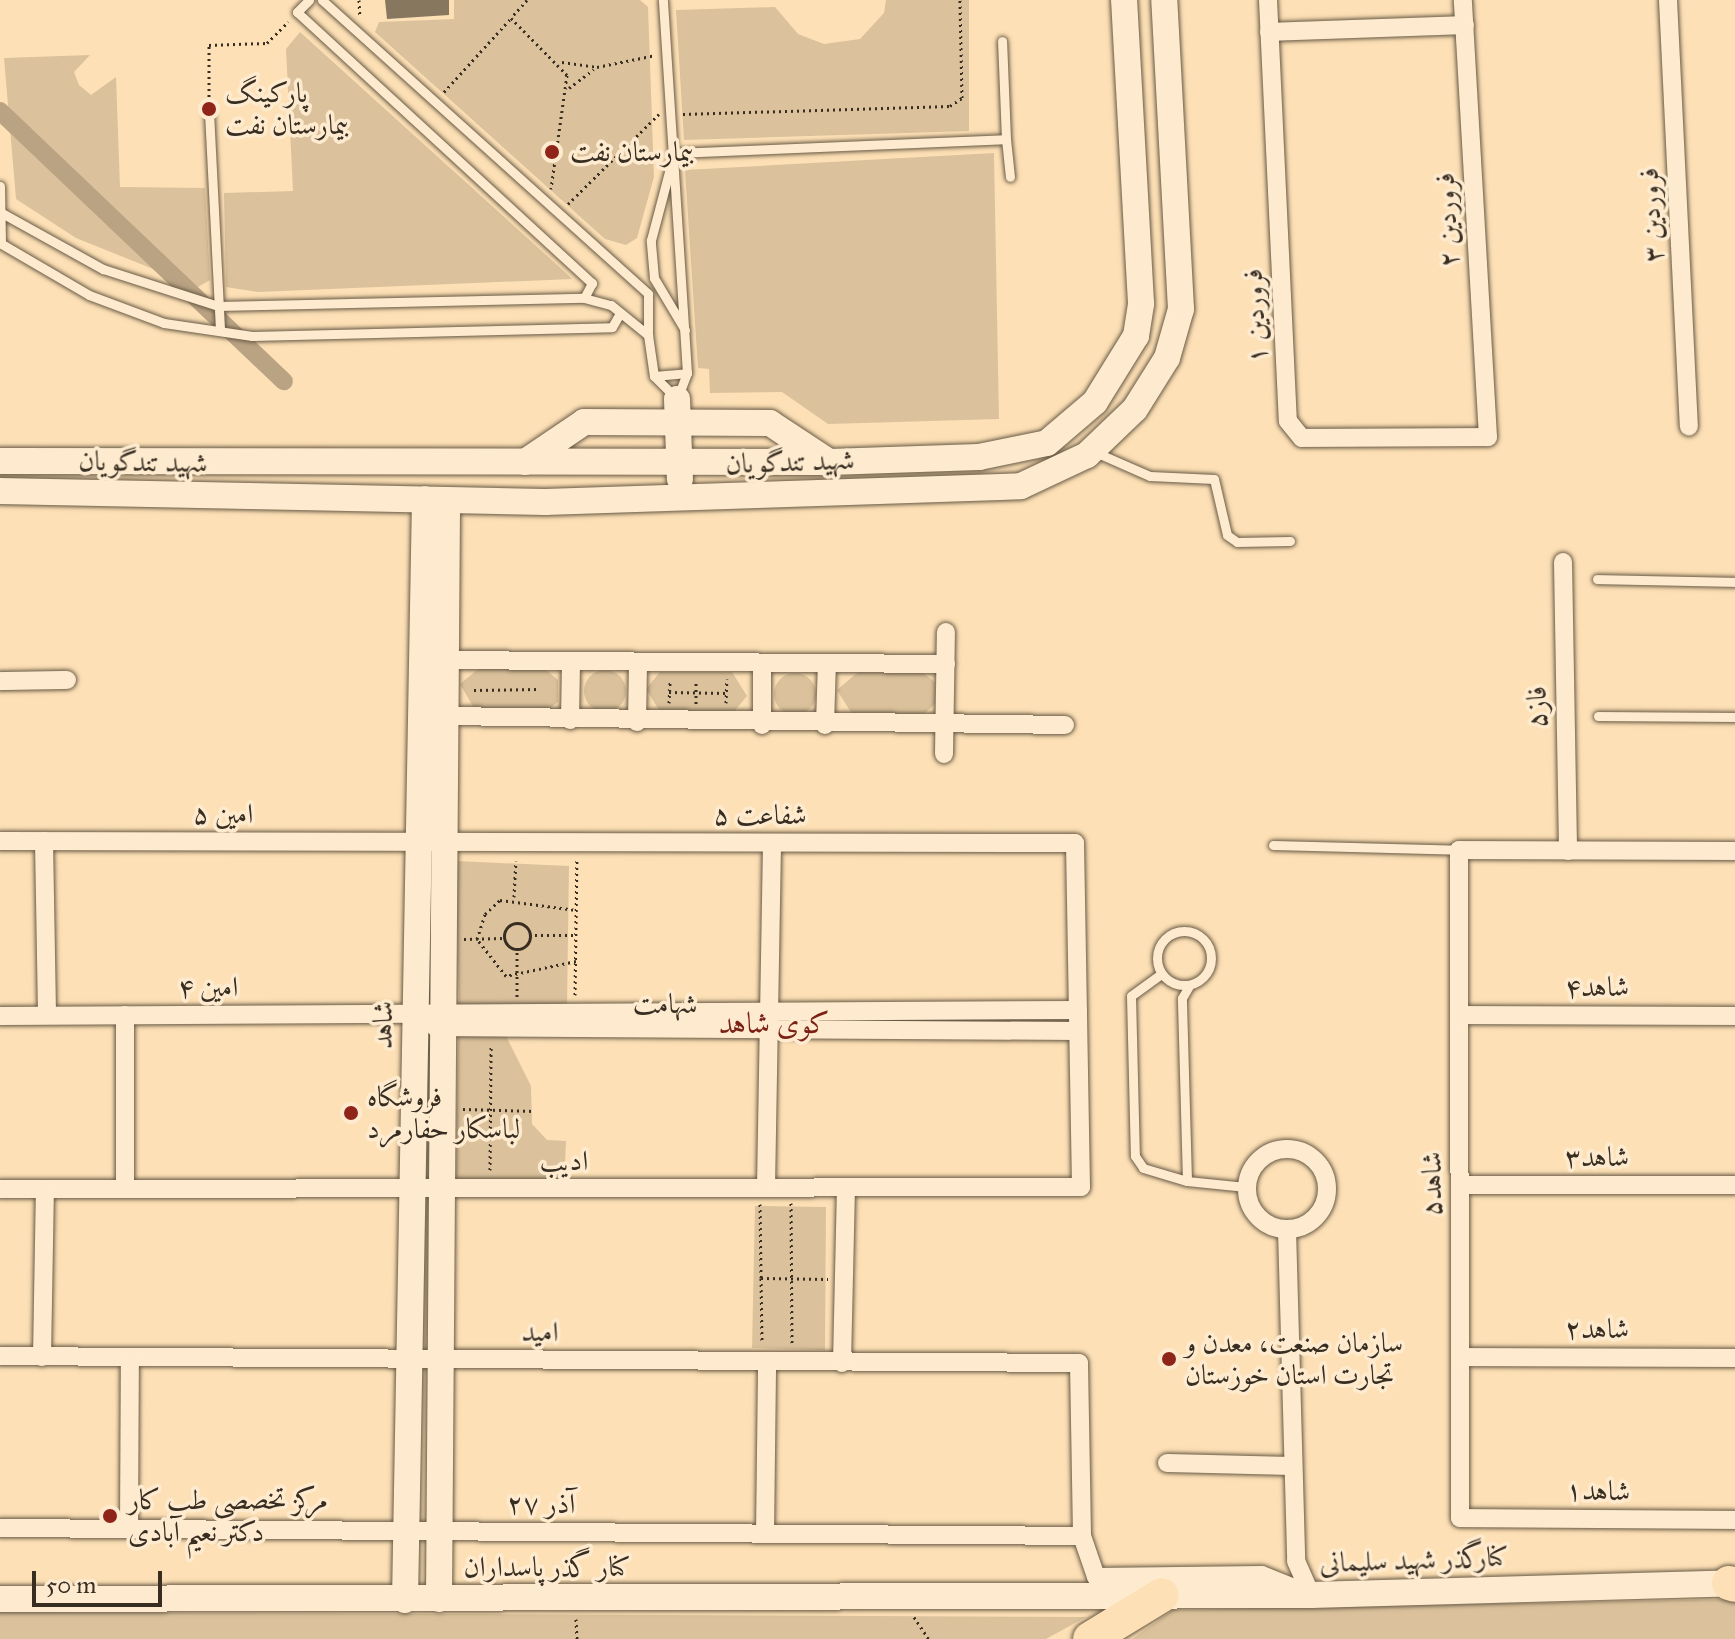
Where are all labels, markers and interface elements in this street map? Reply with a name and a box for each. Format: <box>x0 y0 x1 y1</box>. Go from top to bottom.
place label: پارکینگ بیمارستان نفت <box>225 76 349 142</box>
marker: پارکینگ بیمارستان نفت <box>200 100 218 118</box>
place label: بیمارستان نفت <box>570 135 694 169</box>
marker: بیمارستان نفت <box>541 141 563 163</box>
street label: فروردین ۳ <box>1632 167 1670 263</box>
street label: فروردین ۲ <box>1428 172 1466 268</box>
street label: فروردین ۱ <box>1236 268 1274 364</box>
street label: شهید تندگویان <box>725 443 855 481</box>
street label: شهید تندگویان <box>78 444 208 480</box>
street label: فاز۵ <box>1520 686 1554 728</box>
street label: امین ۵ <box>193 797 253 831</box>
street label: شفاعت ۵ <box>713 798 807 832</box>
street label: امین ۴ <box>178 970 238 1004</box>
street label: شاهد۴ <box>1565 970 1629 1004</box>
street label: شهامت <box>633 987 697 1021</box>
street label: شاهد <box>366 1001 400 1049</box>
district label: کوی شاهد <box>718 1005 830 1041</box>
place label: فروشگاه لباسکار حفارمرد <box>367 1080 520 1146</box>
marker: فروشگاه لباسکار حفارمرد <box>342 1104 360 1122</box>
street label: شاهد۳ <box>1565 1140 1629 1174</box>
street label: ادیب <box>540 1144 588 1178</box>
street label: شاهد۵ <box>1415 1152 1449 1216</box>
street label: شاهد۲ <box>1565 1312 1629 1346</box>
street label: امید <box>521 1315 559 1349</box>
place label: سازمان صنعت، معدن و تجارت استان خوزستان <box>1185 1326 1403 1392</box>
marker: سازمان صنعت، معدن و تجارت استان خوزستان <box>1160 1350 1178 1368</box>
street label: شاهد۱ <box>1565 1474 1631 1508</box>
place label: مرکز تخصصی طب کار دکتر نعیم آبادی <box>128 1483 328 1549</box>
street label: آذر ۲۷ <box>507 1487 575 1521</box>
marker: مرکز تخصصی طب کار دکتر نعیم آبادی <box>99 1505 121 1527</box>
street label: کنارگذر شهید سلیمانی <box>1319 1540 1509 1580</box>
street label: کنار گذر پاسداران <box>463 1550 631 1584</box>
scale bar <box>36 1555 166 1605</box>
text: 50 m <box>46 1570 96 1600</box>

